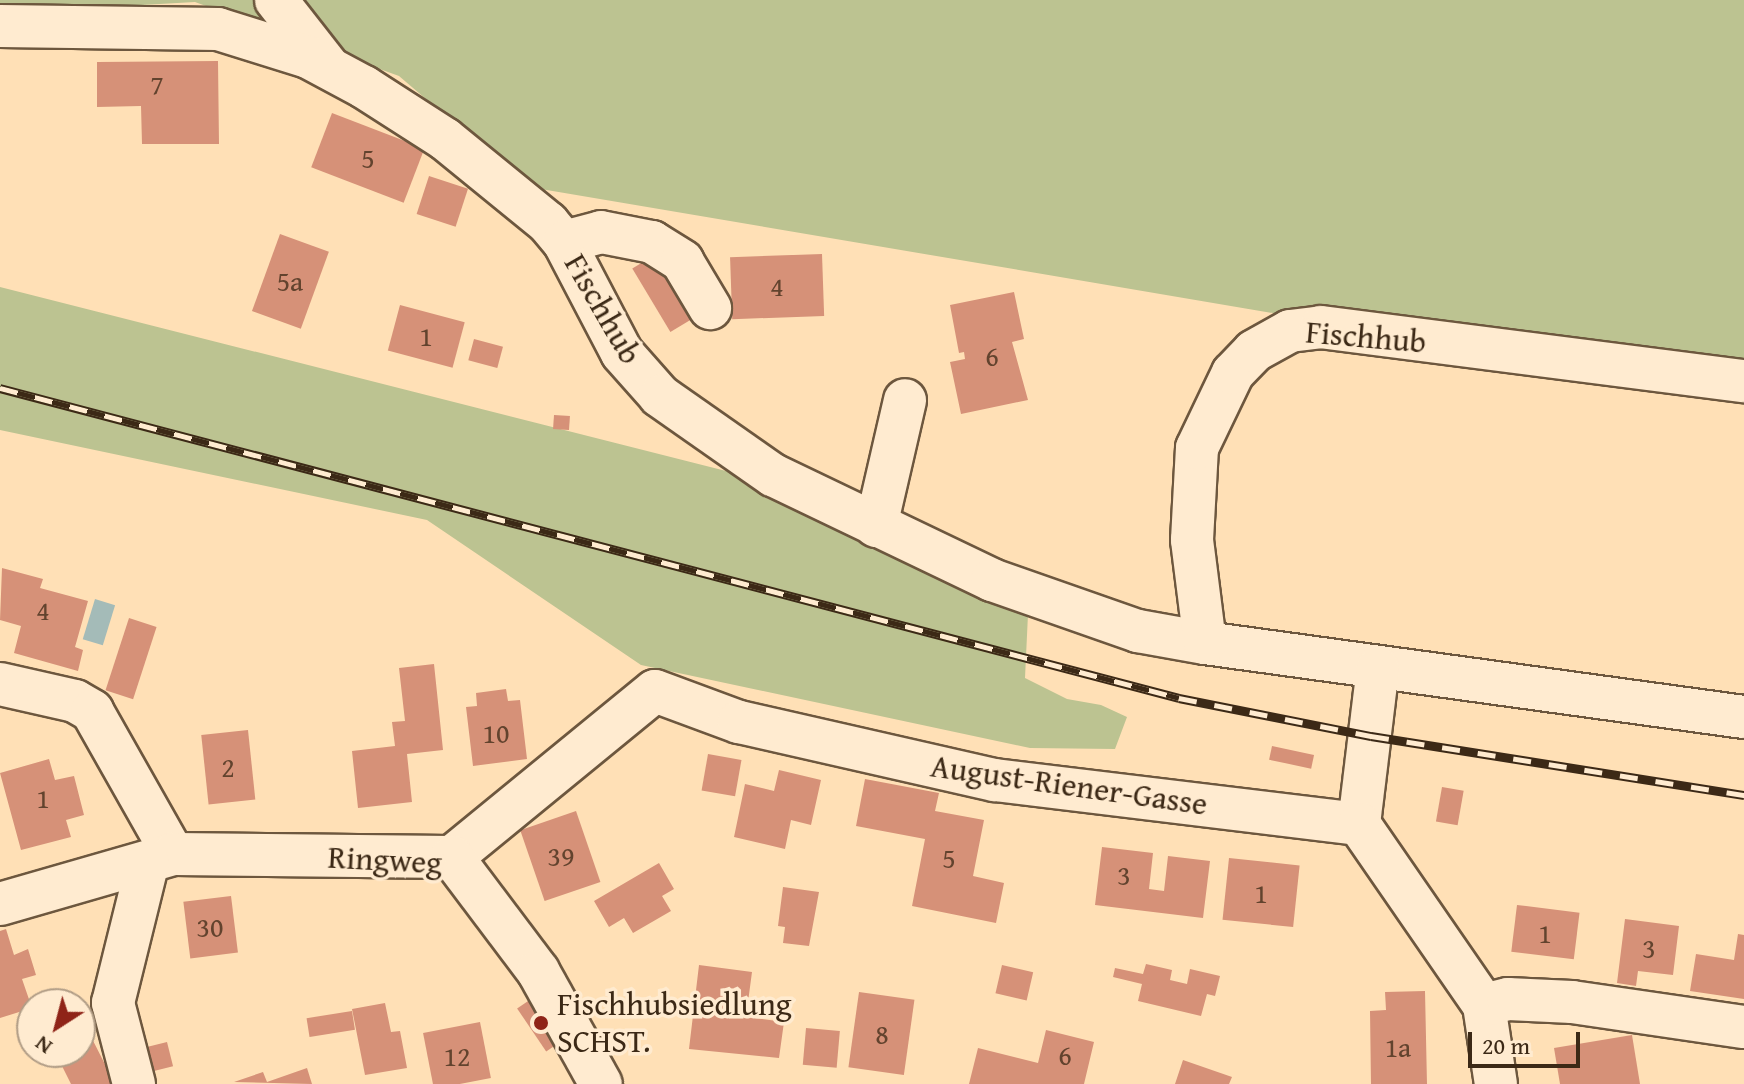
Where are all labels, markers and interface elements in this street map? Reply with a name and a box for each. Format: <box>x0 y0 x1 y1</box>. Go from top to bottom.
house number: 7 <box>150 67 164 101</box>
house number: 5 <box>361 141 375 175</box>
street label: Fischhub <box>556 247 650 371</box>
house number: 5a <box>277 264 303 298</box>
house number: 4 <box>770 269 784 303</box>
street label: Fischhub <box>1304 313 1428 361</box>
house number: 1 <box>419 319 433 353</box>
house number: 6 <box>985 339 999 373</box>
house number: 4 <box>36 593 50 627</box>
house number: 10 <box>483 716 509 750</box>
street label: August-Riener-Gasse <box>928 747 1210 823</box>
house number: 2 <box>221 750 235 784</box>
house number: 1 <box>36 781 50 815</box>
street label: Ringweg <box>327 838 443 882</box>
house number: 39 <box>548 839 574 873</box>
house number: 5 <box>942 841 956 875</box>
house number: 3 <box>1117 858 1131 892</box>
house number: 1 <box>1254 876 1268 910</box>
house number: 30 <box>197 910 223 944</box>
house number: 1 <box>1538 916 1552 950</box>
house number: 3 <box>1642 931 1656 965</box>
place label: Fischhubsiedlung SCHST. <box>557 986 792 1061</box>
north arrow <box>16 988 96 1068</box>
marker: Fischhubsiedlung SCHST. <box>532 1014 550 1032</box>
scale bar <box>1472 1016 1584 1066</box>
house number: 8 <box>875 1017 889 1051</box>
text: 20 m <box>1482 1028 1530 1063</box>
text: N <box>28 1029 58 1063</box>
house number: 1a <box>1385 1030 1411 1064</box>
house number: 6 <box>1058 1038 1072 1072</box>
house number: 12 <box>444 1039 470 1073</box>

